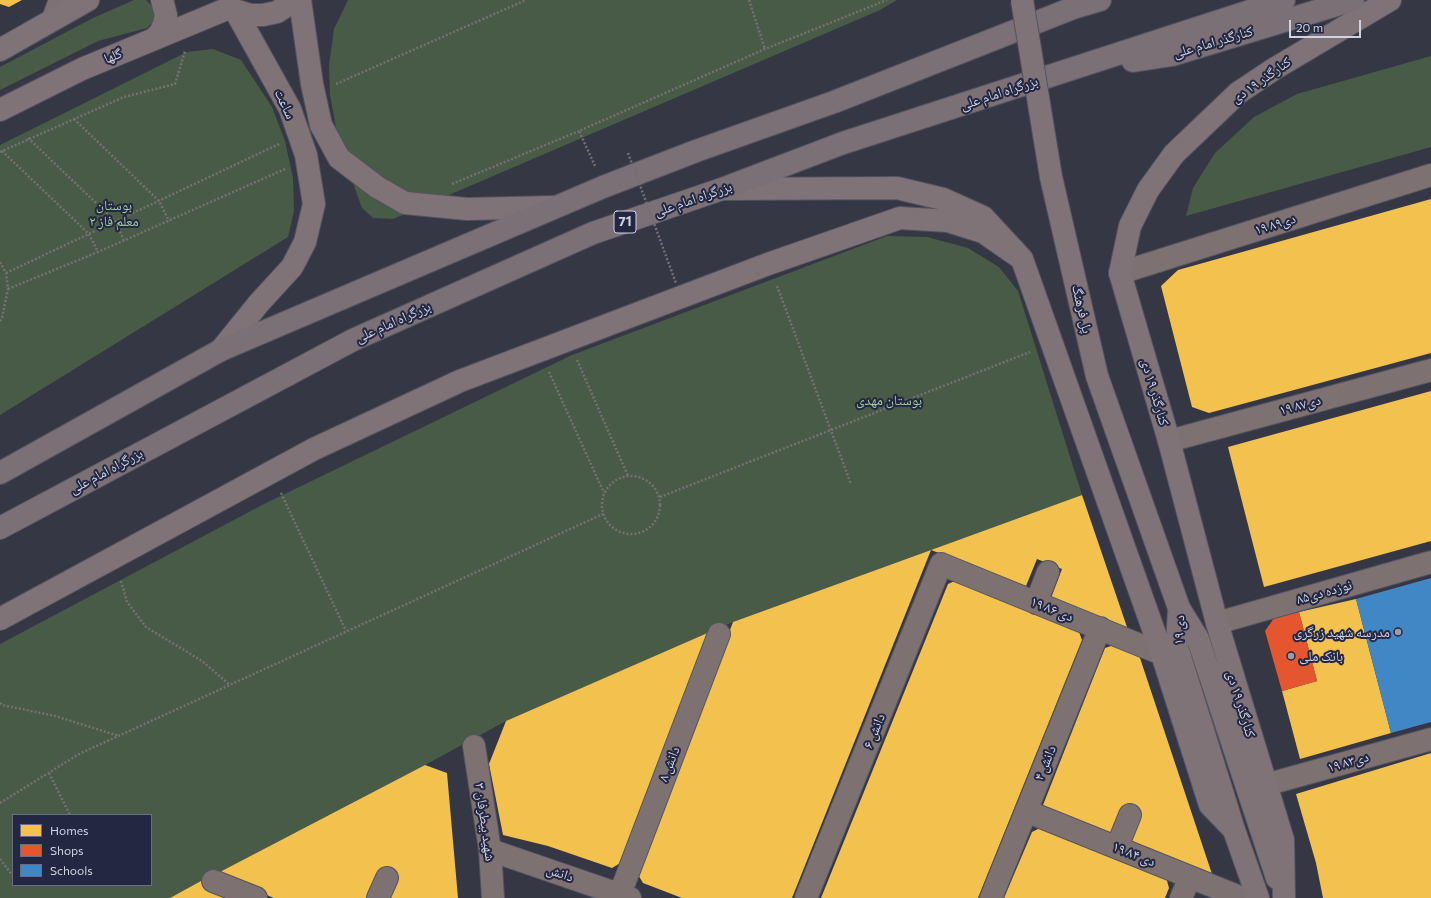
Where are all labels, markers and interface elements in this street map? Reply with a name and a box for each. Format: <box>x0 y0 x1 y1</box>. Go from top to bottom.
scale bar <box>1291 12 1363 38</box>
text: 20 m <box>1296 20 1323 34</box>
street label: کنارگذر امام علی <box>1171 23 1255 61</box>
street label: گلها <box>101 45 125 67</box>
street label: کنارگذر ۱۹ دی <box>1228 53 1294 107</box>
street label: بزرگراه امام علی <box>958 72 1040 114</box>
street label: ساعت <box>271 86 299 122</box>
street label: بزرگراه امام علی <box>652 178 734 220</box>
park label: بوستان معلم فاز ۲ <box>89 197 139 230</box>
street label: ۱۹ دی۸۹ <box>1252 210 1298 238</box>
road number: 71 <box>614 211 636 233</box>
street label: پل فرهنگ <box>1068 283 1096 335</box>
street label: بزرگراه امام علی <box>353 298 433 346</box>
street label: کنارگذر ۱۹ دی <box>1137 356 1173 428</box>
street label: ۱۹ دی۸۷ <box>1277 391 1323 419</box>
park label: بوستان مهدی <box>856 392 922 408</box>
street label: بزرگراه امام علی <box>66 445 146 497</box>
street label: نوزده دی۸۵ <box>1294 576 1354 608</box>
street label: ۱۹ دی ۸۶ <box>1028 593 1076 625</box>
street label: ۱۹ دی <box>1170 615 1188 645</box>
place label: مدرسه شهید زرگری <box>1294 624 1390 640</box>
marker: مدرسه شهید زرگری <box>1393 627 1403 637</box>
place label: بانک ملی <box>1299 648 1343 664</box>
marker: بانک ملی <box>1286 651 1296 661</box>
street label: کنارگذر ۱۹ دی <box>1223 669 1259 739</box>
street label: ۶ دانش <box>859 711 889 751</box>
street label: دانش ۴ <box>1030 743 1060 783</box>
street label: دانش ۸ <box>655 744 683 784</box>
street label: ۱۹ دی۸۳ <box>1325 748 1371 776</box>
street label: شهید بیطرفان ۳ <box>471 782 499 862</box>
legend <box>12 814 152 886</box>
text: Homes <box>50 823 88 837</box>
street label: ۱۹ دی ۸۴ <box>1110 838 1158 870</box>
text: Shops <box>50 843 84 857</box>
street label: دانش <box>544 861 576 885</box>
text: Schools <box>50 863 93 877</box>

